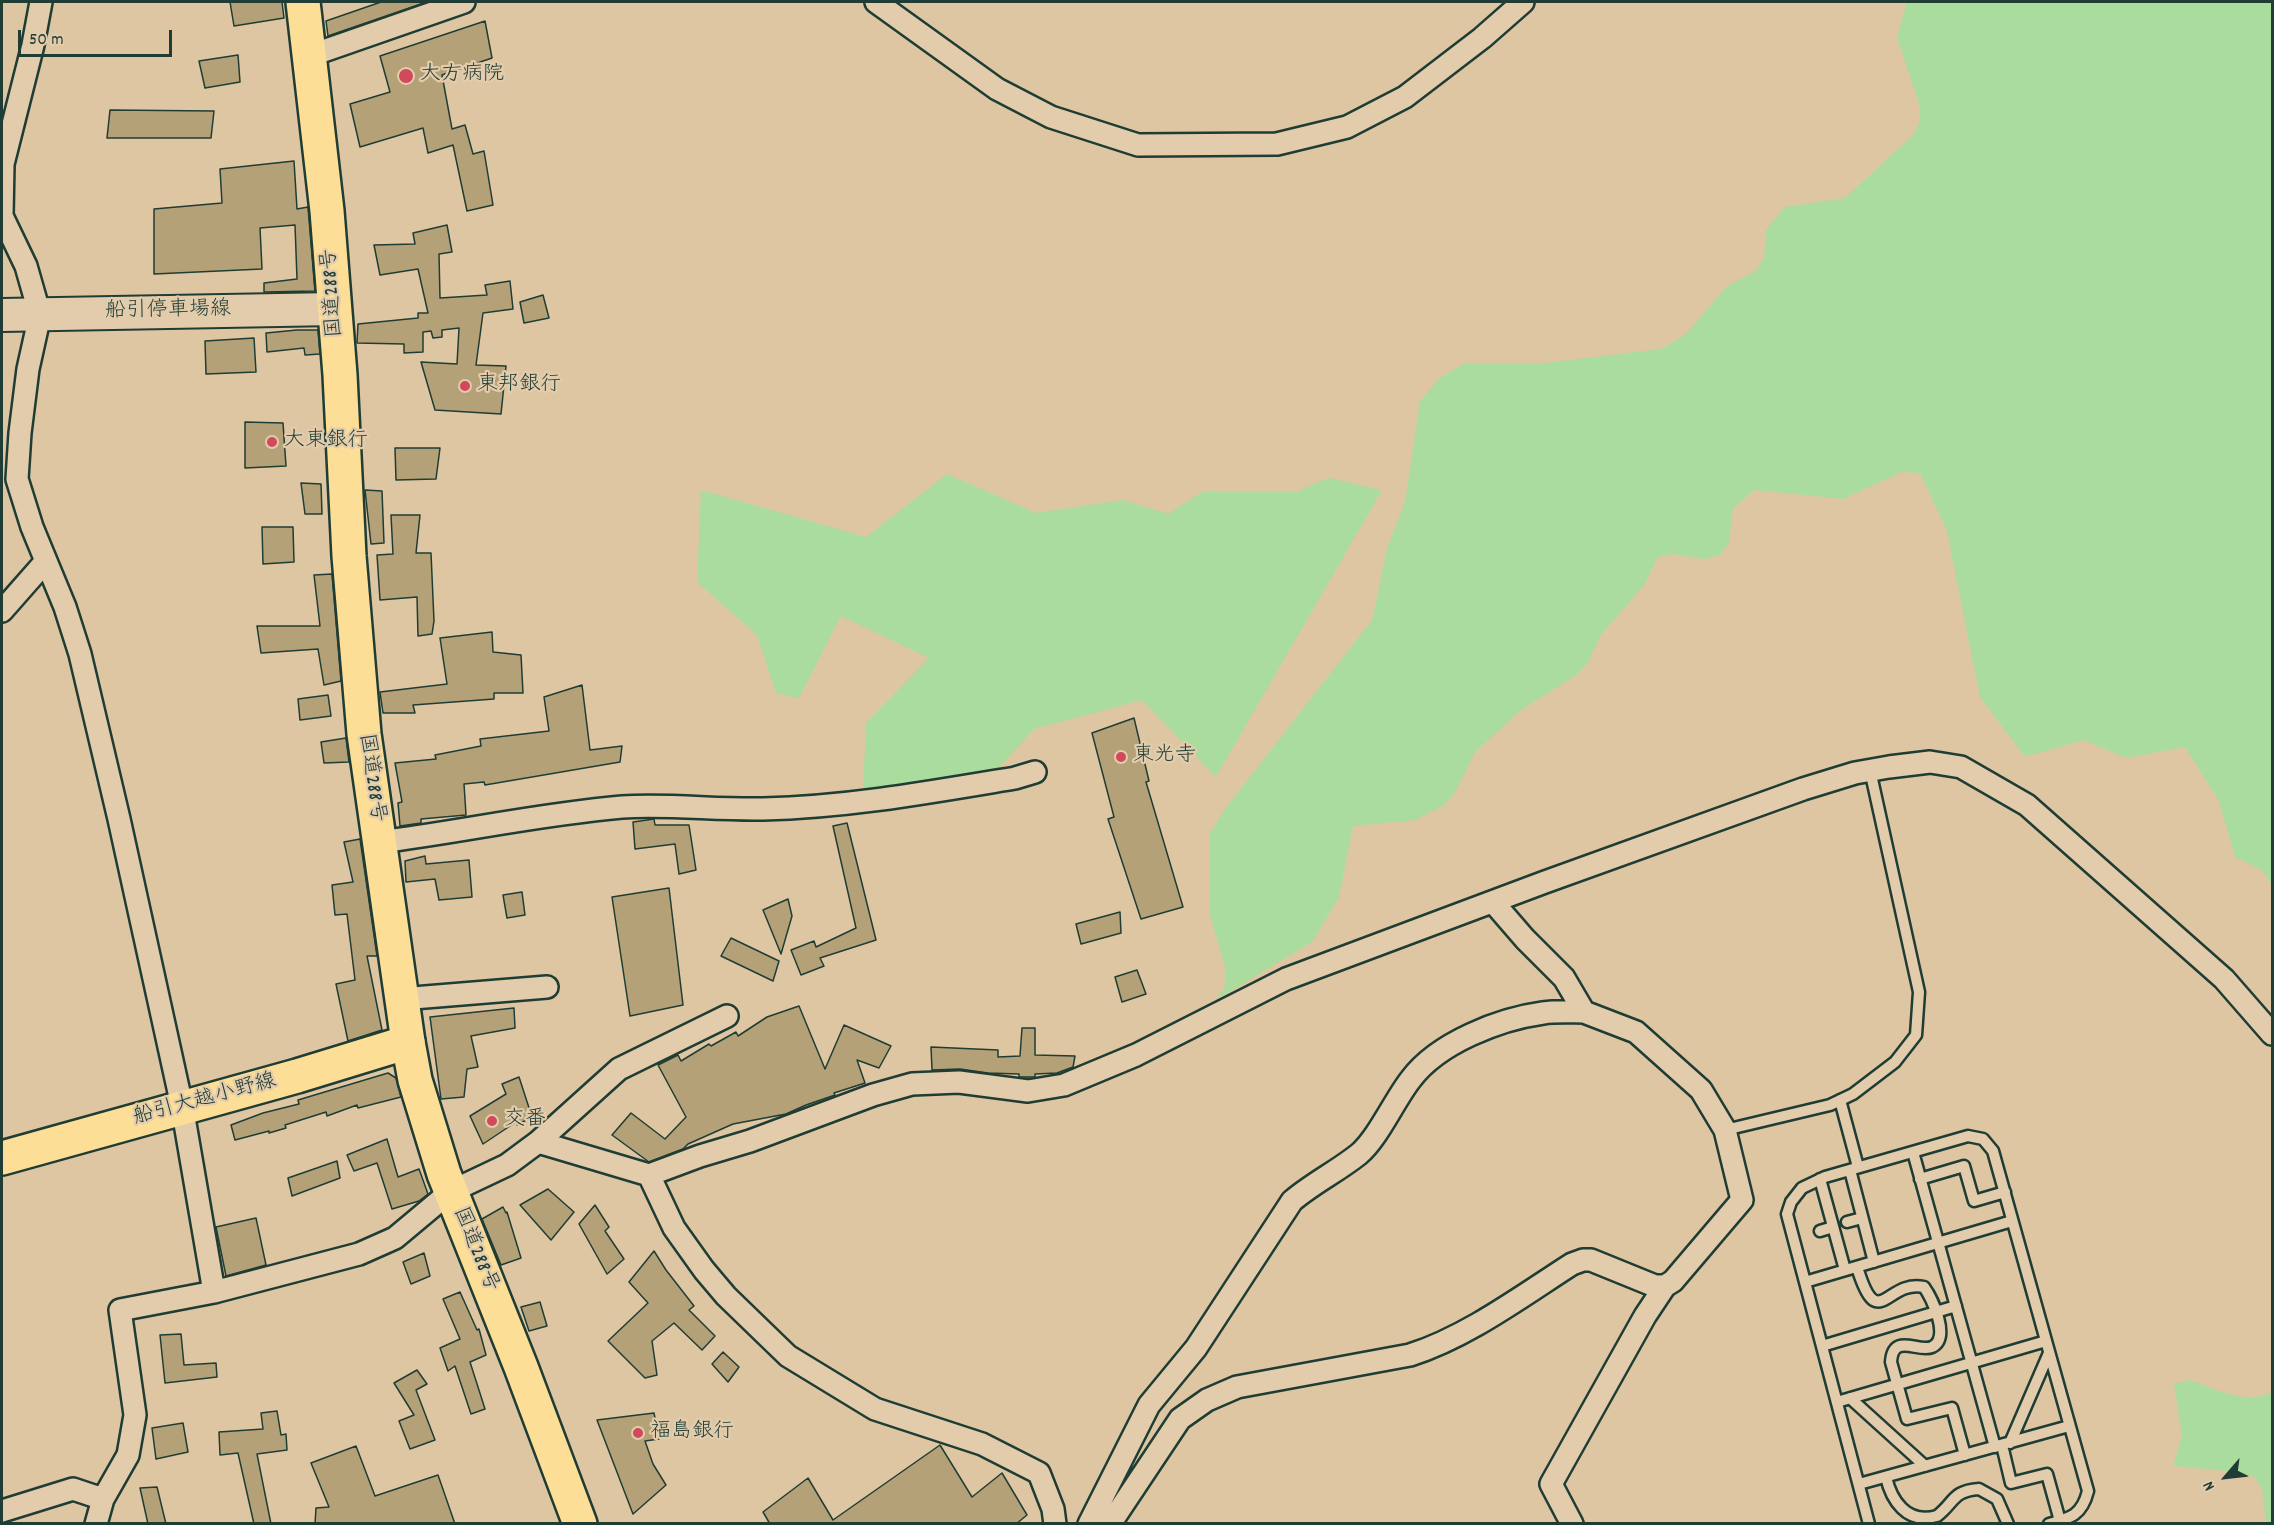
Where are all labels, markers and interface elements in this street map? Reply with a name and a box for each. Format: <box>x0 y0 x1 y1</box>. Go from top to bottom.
scale bar <box>21 18 176 56</box>
text: 50 m <box>29 28 64 53</box>
place label: 大方病院 <box>420 63 504 89</box>
marker: 大方病院 <box>397 67 415 85</box>
street label: 国道288号 <box>318 248 350 338</box>
street label: 船引停車場線 <box>105 298 231 326</box>
place label: 東邦銀行 <box>477 373 561 399</box>
marker: 東邦銀行 <box>458 379 472 393</box>
place label: 大東銀行 <box>284 429 368 455</box>
marker: 大東銀行 <box>265 435 279 449</box>
street label: 国道288号 <box>351 732 389 824</box>
place label: 東光寺 <box>1133 744 1196 770</box>
marker: 東光寺 <box>1114 750 1128 764</box>
street label: 船引大越小野線 <box>131 1070 279 1132</box>
place label: 交番 <box>504 1108 546 1134</box>
marker: 交番 <box>485 1114 499 1128</box>
street label: 国道288号 <box>446 1204 502 1296</box>
place label: 福島銀行 <box>650 1420 734 1446</box>
marker: 福島銀行 <box>631 1426 645 1440</box>
north arrow <box>2196 1447 2256 1507</box>
text: N <box>2198 1477 2222 1495</box>

